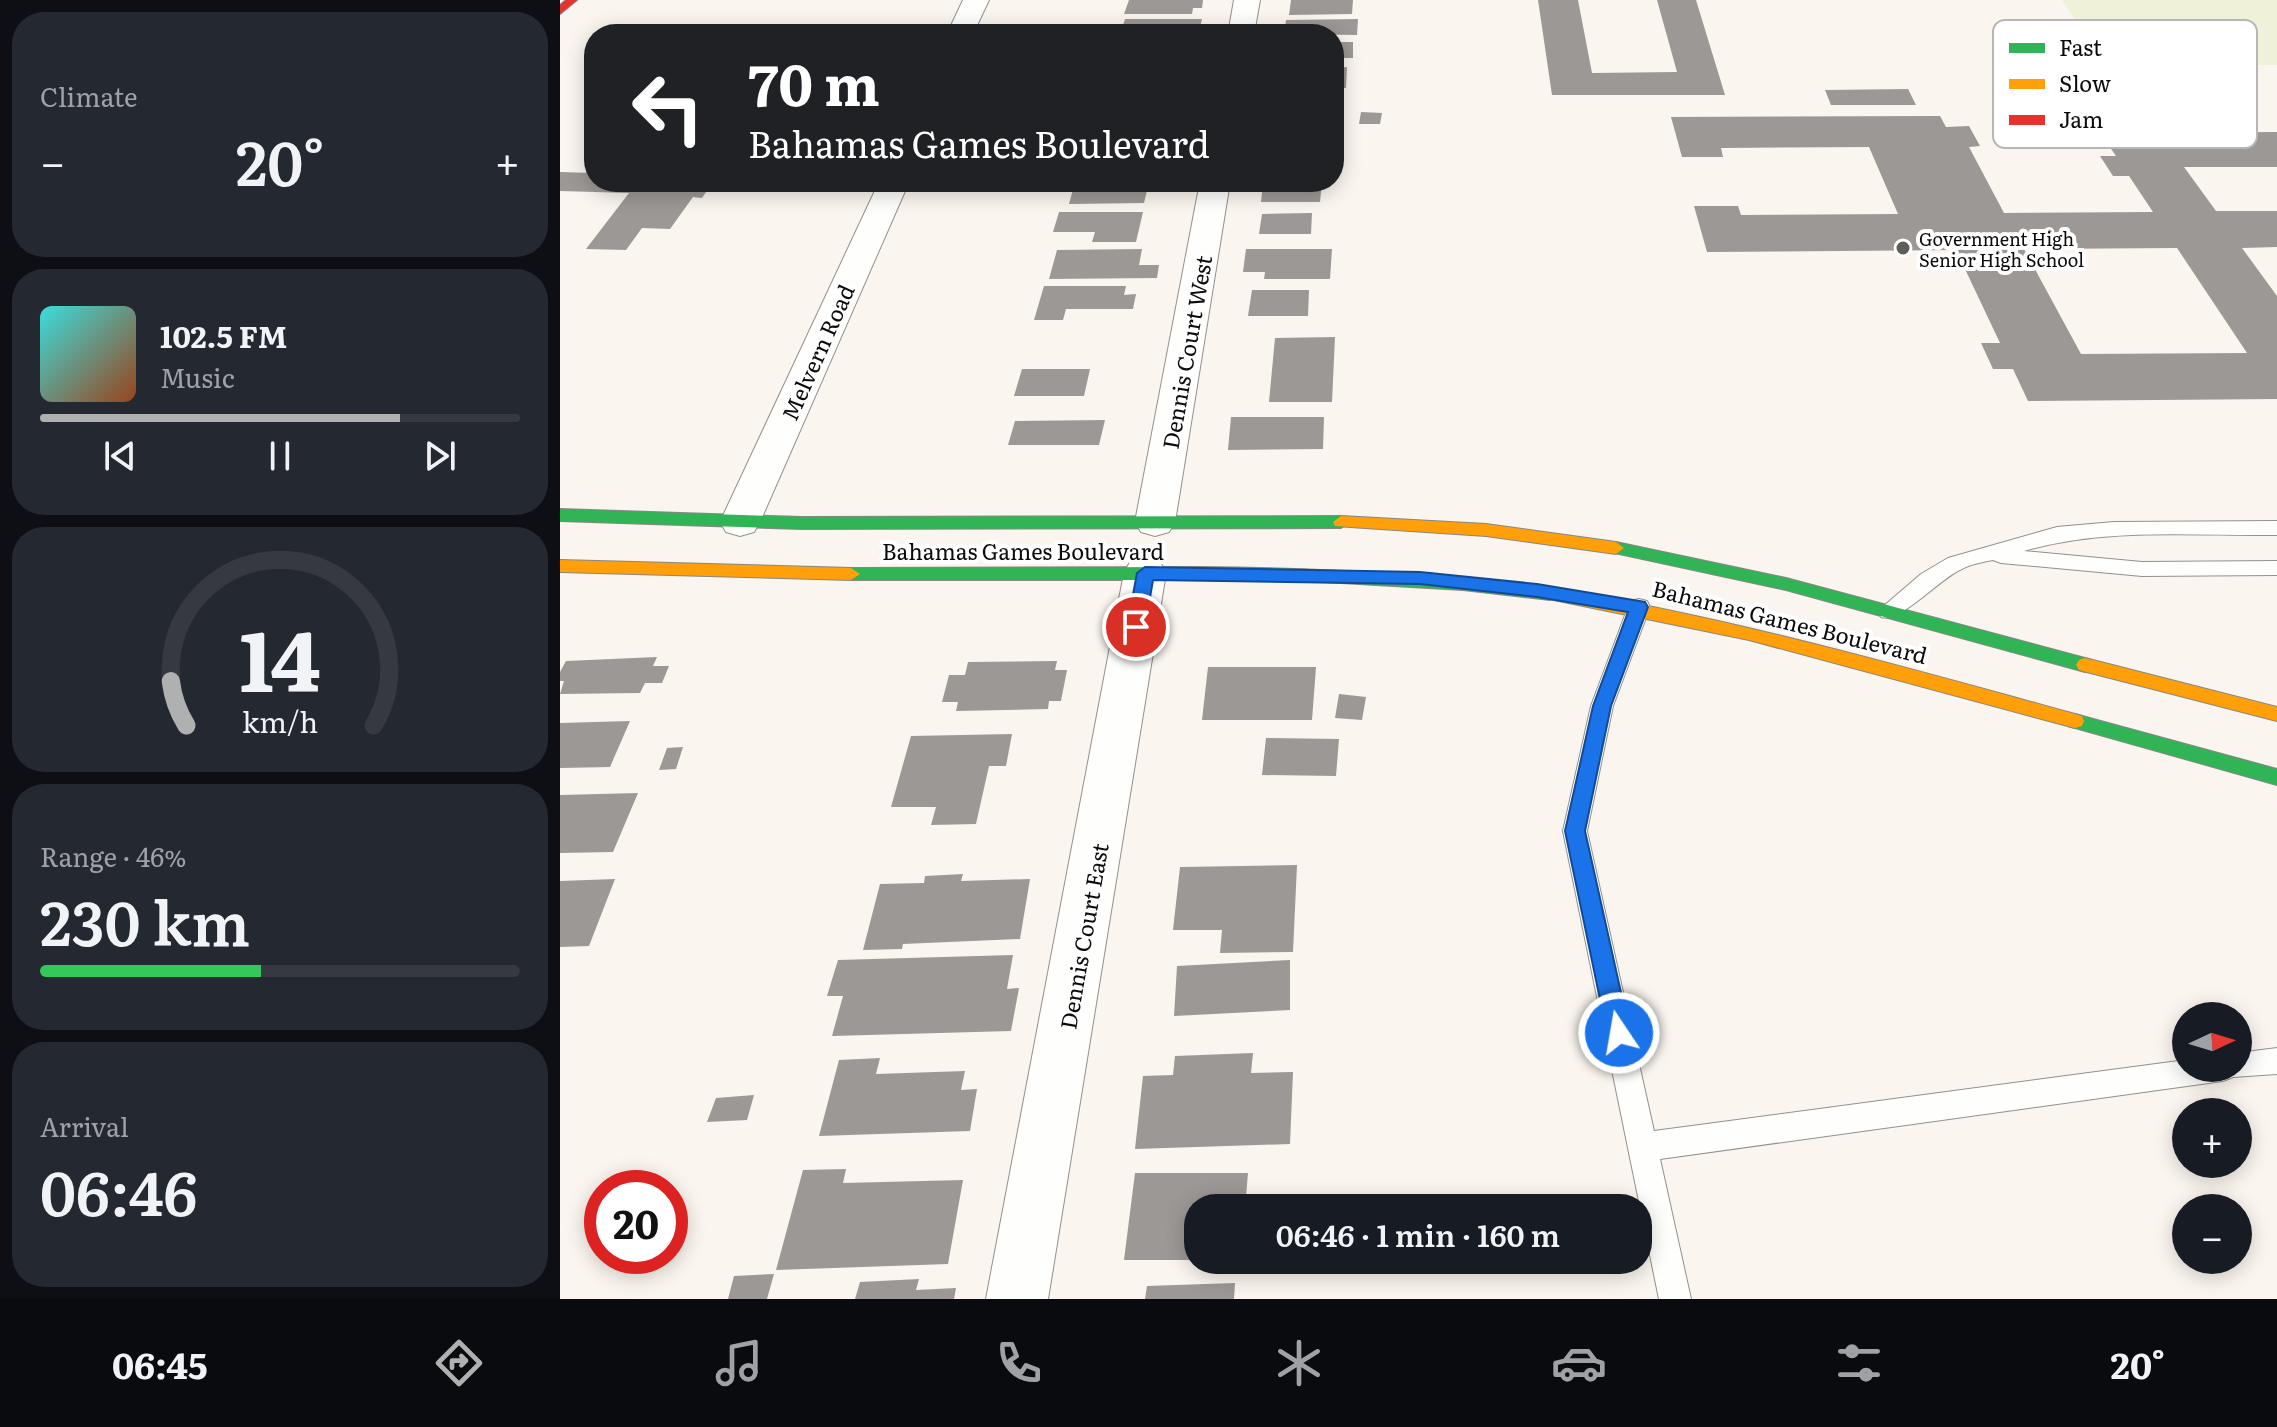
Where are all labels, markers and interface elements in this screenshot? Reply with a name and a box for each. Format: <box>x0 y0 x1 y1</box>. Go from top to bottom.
legend <box>1993 20 2257 148</box>
text: Fast <box>2059 30 2102 63</box>
text: 70 m <box>748 40 880 123</box>
icon: left <box>616 56 720 160</box>
text: Slow <box>2059 66 2111 99</box>
text: Climate <box>40 76 138 115</box>
text: Jam <box>2059 102 2103 135</box>
text: 20° <box>236 115 324 204</box>
text: Bahamas Games Boulevard <box>748 116 1210 169</box>
text: − <box>40 127 66 193</box>
text: + <box>494 127 520 193</box>
place label: Government High Senior High School <box>1919 225 2084 273</box>
marker: Government High Senior High School <box>1894 239 1912 257</box>
street label: Dennis Court West <box>1153 252 1219 451</box>
street label: Melvern Road <box>772 279 862 425</box>
text: 102.5 FM <box>160 313 287 357</box>
text: Music <box>160 357 235 396</box>
icon: previous <box>98 434 142 478</box>
icon: pause <box>258 434 302 478</box>
icon: next <box>418 434 462 478</box>
street label: Bahamas Games Boulevard <box>882 534 1164 567</box>
street label: Bahamas Games Boulevard <box>1649 571 1931 671</box>
text: 14 <box>239 593 321 717</box>
pin <box>1102 593 1170 661</box>
icon: arrive <box>1114 605 1158 649</box>
text: km/h <box>242 699 318 742</box>
text: Range · 46% <box>40 836 186 875</box>
street label: Dennis Court East <box>1050 840 1116 1032</box>
text: 230 km <box>40 875 250 964</box>
position arrow <box>1577 991 1661 1075</box>
north arrow <box>2172 1002 2252 1082</box>
map controls <box>2172 1002 2252 1274</box>
button: + <box>2172 1098 2252 1178</box>
text: Arrival <box>40 1106 129 1145</box>
text: 06:46 <box>40 1145 197 1234</box>
speed limit sign: 20 <box>584 1170 688 1274</box>
button: − <box>2172 1194 2252 1274</box>
text: 06:46 · 1 min · 160 m <box>1276 1212 1560 1256</box>
icon: directions <box>431 1335 487 1391</box>
icon: music <box>711 1335 767 1391</box>
icon: phone <box>991 1335 1047 1391</box>
icon: climate <box>1271 1335 1327 1391</box>
icon: car <box>1551 1335 1607 1391</box>
icon: filters <box>1831 1335 1887 1391</box>
text: 06:45 <box>112 1337 208 1390</box>
text: 20° <box>2111 1337 2165 1390</box>

